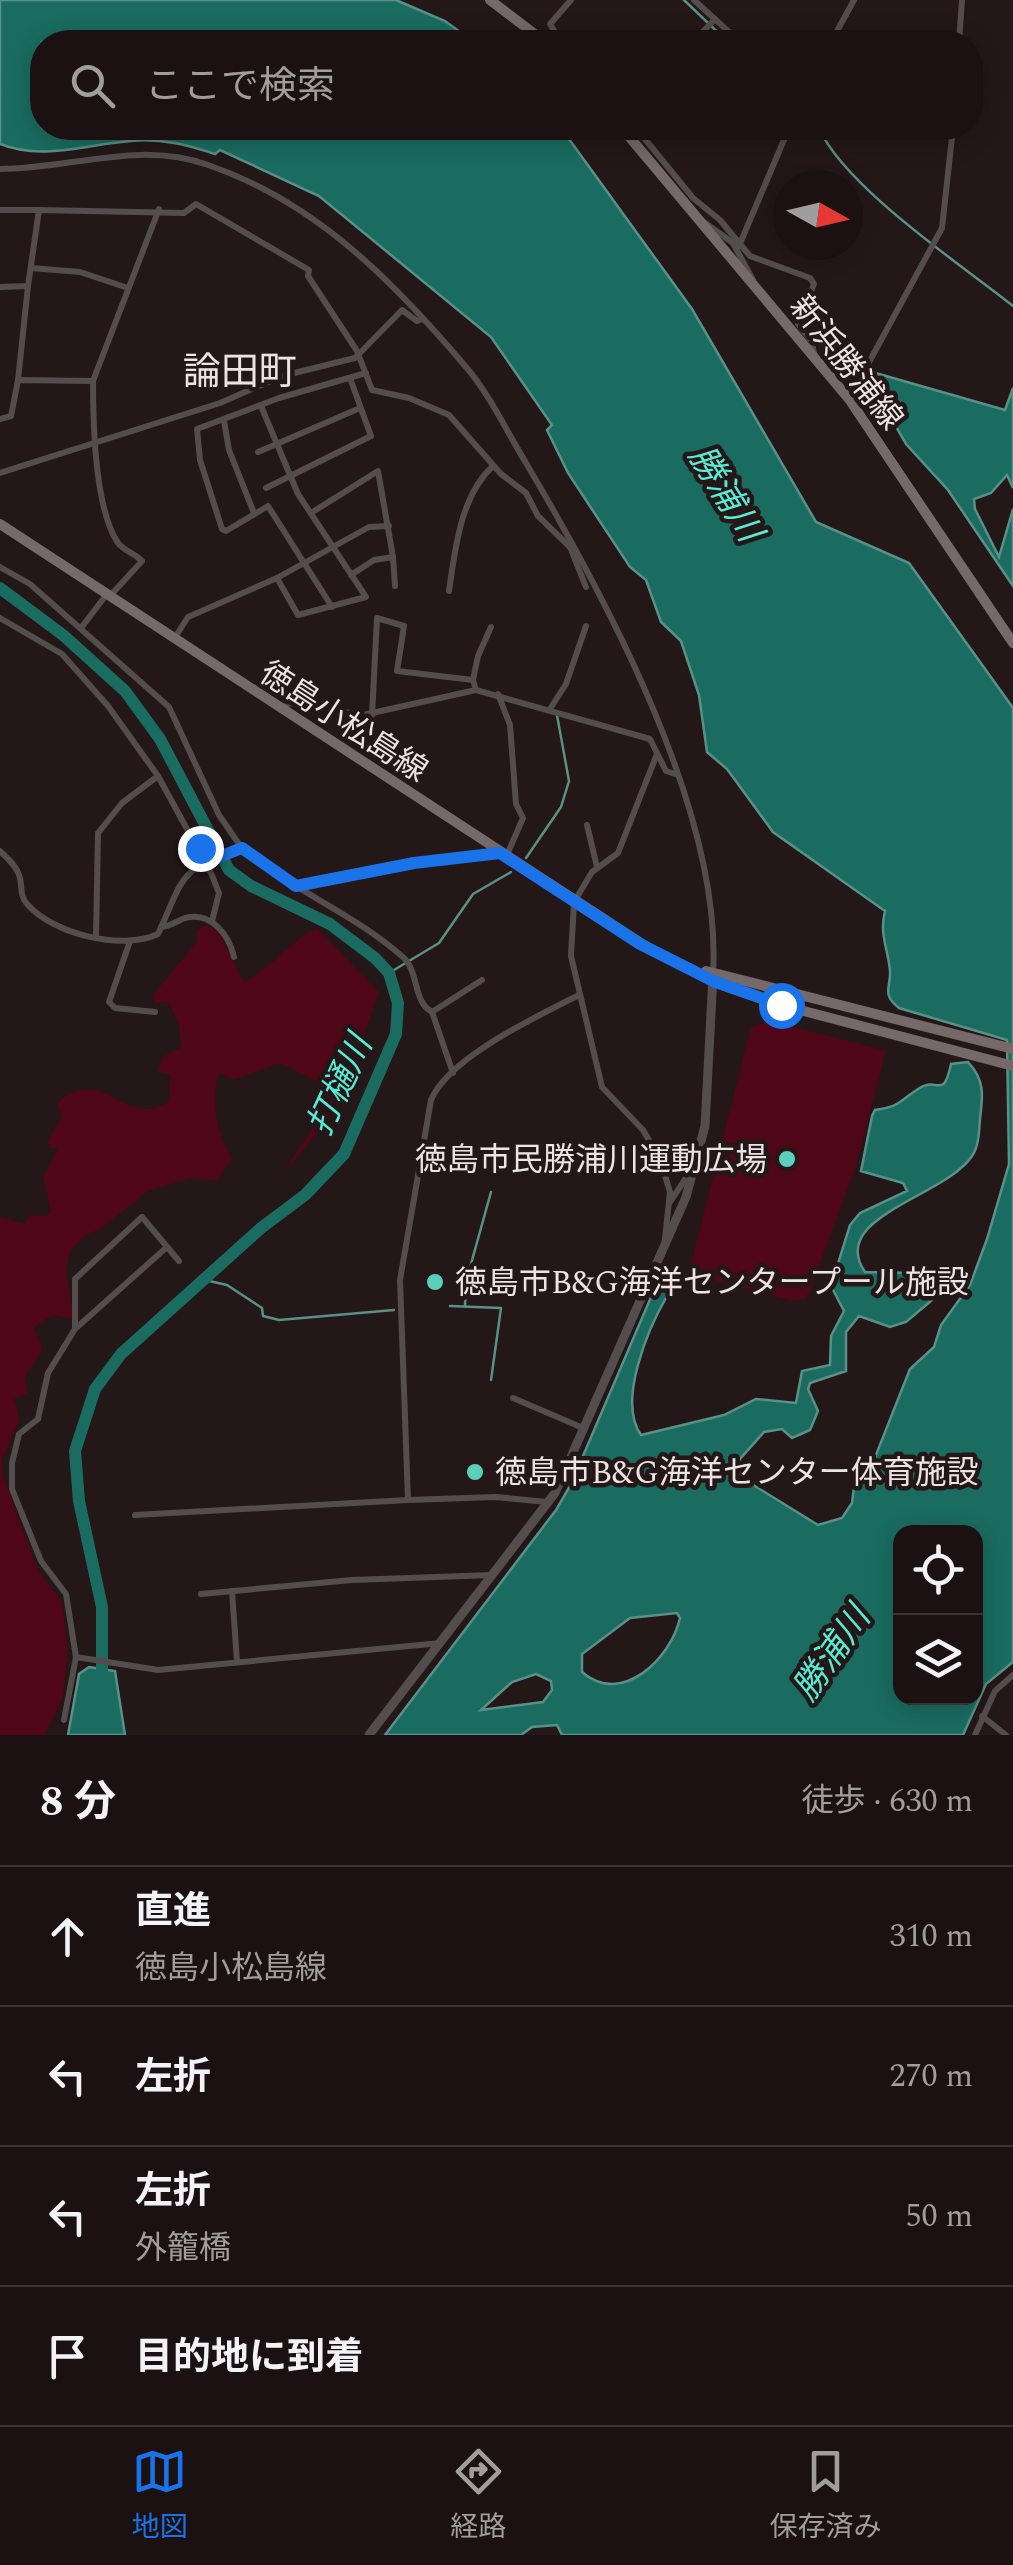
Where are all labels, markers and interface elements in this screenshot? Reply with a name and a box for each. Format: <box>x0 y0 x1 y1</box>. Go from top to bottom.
search box <box>30 30 983 140</box>
icon: search <box>65 58 120 113</box>
text: ここで検索 <box>145 58 335 116</box>
north arrow <box>773 170 863 260</box>
street label: 新浜勝浦線 <box>777 285 914 441</box>
district label: 論田町 <box>183 344 297 402</box>
water label: 勝浦川 <box>674 435 777 556</box>
street label: 徳島小松島線 <box>249 649 437 795</box>
route end <box>178 826 224 872</box>
route start <box>759 983 805 1029</box>
water label: 打樋川 <box>294 1023 388 1144</box>
place label: 徳島市民勝浦川運動広場 <box>415 1136 767 1185</box>
marker: 徳島市民勝浦川運動広場 <box>776 1148 798 1170</box>
place label: 徳島市B&G海洋センタープール施設 <box>455 1259 969 1308</box>
marker: 徳島市B&G海洋センタープール施設 <box>424 1271 446 1293</box>
place label: 徳島市B&G海洋センター体育施設 <box>495 1449 979 1498</box>
marker: 徳島市B&G海洋センター体育施設 <box>464 1461 486 1483</box>
map controls <box>893 1525 983 1705</box>
button: locate <box>893 1525 983 1615</box>
water label: 勝浦川 <box>780 1592 886 1712</box>
button: layers <box>893 1615 983 1705</box>
text: 8 分 <box>40 1771 116 1834</box>
text: 徒歩 · 630 m <box>801 1777 973 1826</box>
text: 直進 <box>135 1883 211 1941</box>
icon: ahead <box>40 1909 95 1964</box>
text: 310 m <box>889 1912 973 1961</box>
text: 徳島小松島線 <box>135 1944 327 1993</box>
icon: left <box>40 2049 95 2104</box>
text: 左折 <box>135 2049 211 2107</box>
text: 270 m <box>889 2052 973 2101</box>
text: 左折 <box>135 2163 211 2221</box>
icon: left <box>40 2189 95 2244</box>
text: 50 m <box>905 2192 973 2241</box>
text: 外籠橋 <box>135 2224 231 2273</box>
icon: arrive <box>40 2329 95 2384</box>
text: 目的地に到着 <box>135 2329 363 2387</box>
tab: 地図 <box>131 2444 188 2549</box>
tab: 経路 <box>450 2444 507 2549</box>
tab: 保存済み <box>769 2444 882 2549</box>

